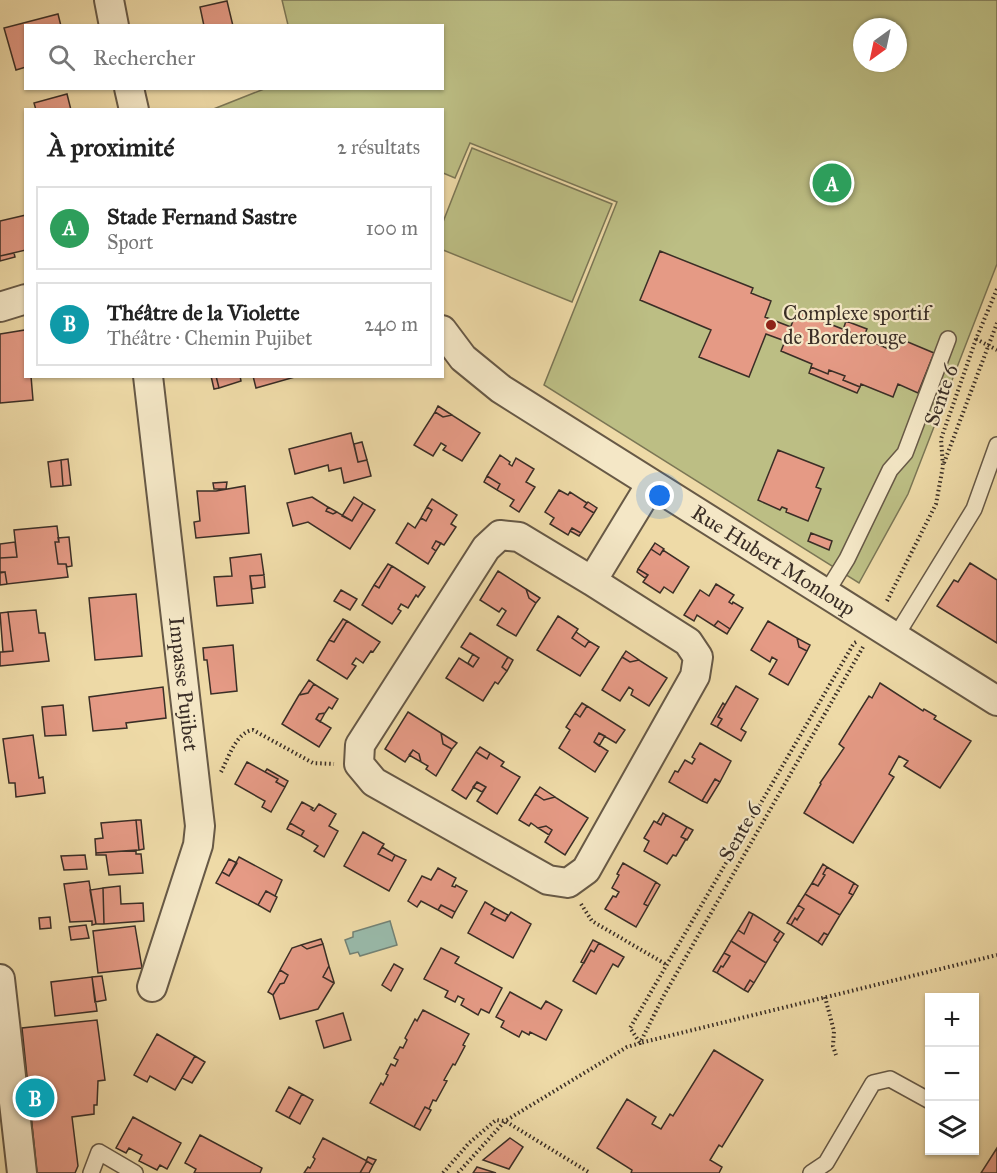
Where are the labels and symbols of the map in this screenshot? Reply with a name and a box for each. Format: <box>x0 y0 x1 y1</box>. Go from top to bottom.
north arrow <box>853 18 907 72</box>
pin: A <box>812 160 852 206</box>
place label: Complexe sportif de Borderouge <box>783 300 933 350</box>
marker: Complexe sportif de Borderouge <box>764 318 778 332</box>
street label: Sente 6 <box>918 360 964 429</box>
your location <box>645 481 674 510</box>
street label: Rue Hubert Monloup <box>687 499 860 622</box>
street label: Impasse Pujibet <box>163 615 204 753</box>
street label: Sente 6 <box>713 797 768 866</box>
pin: B <box>15 1076 54 1120</box>

